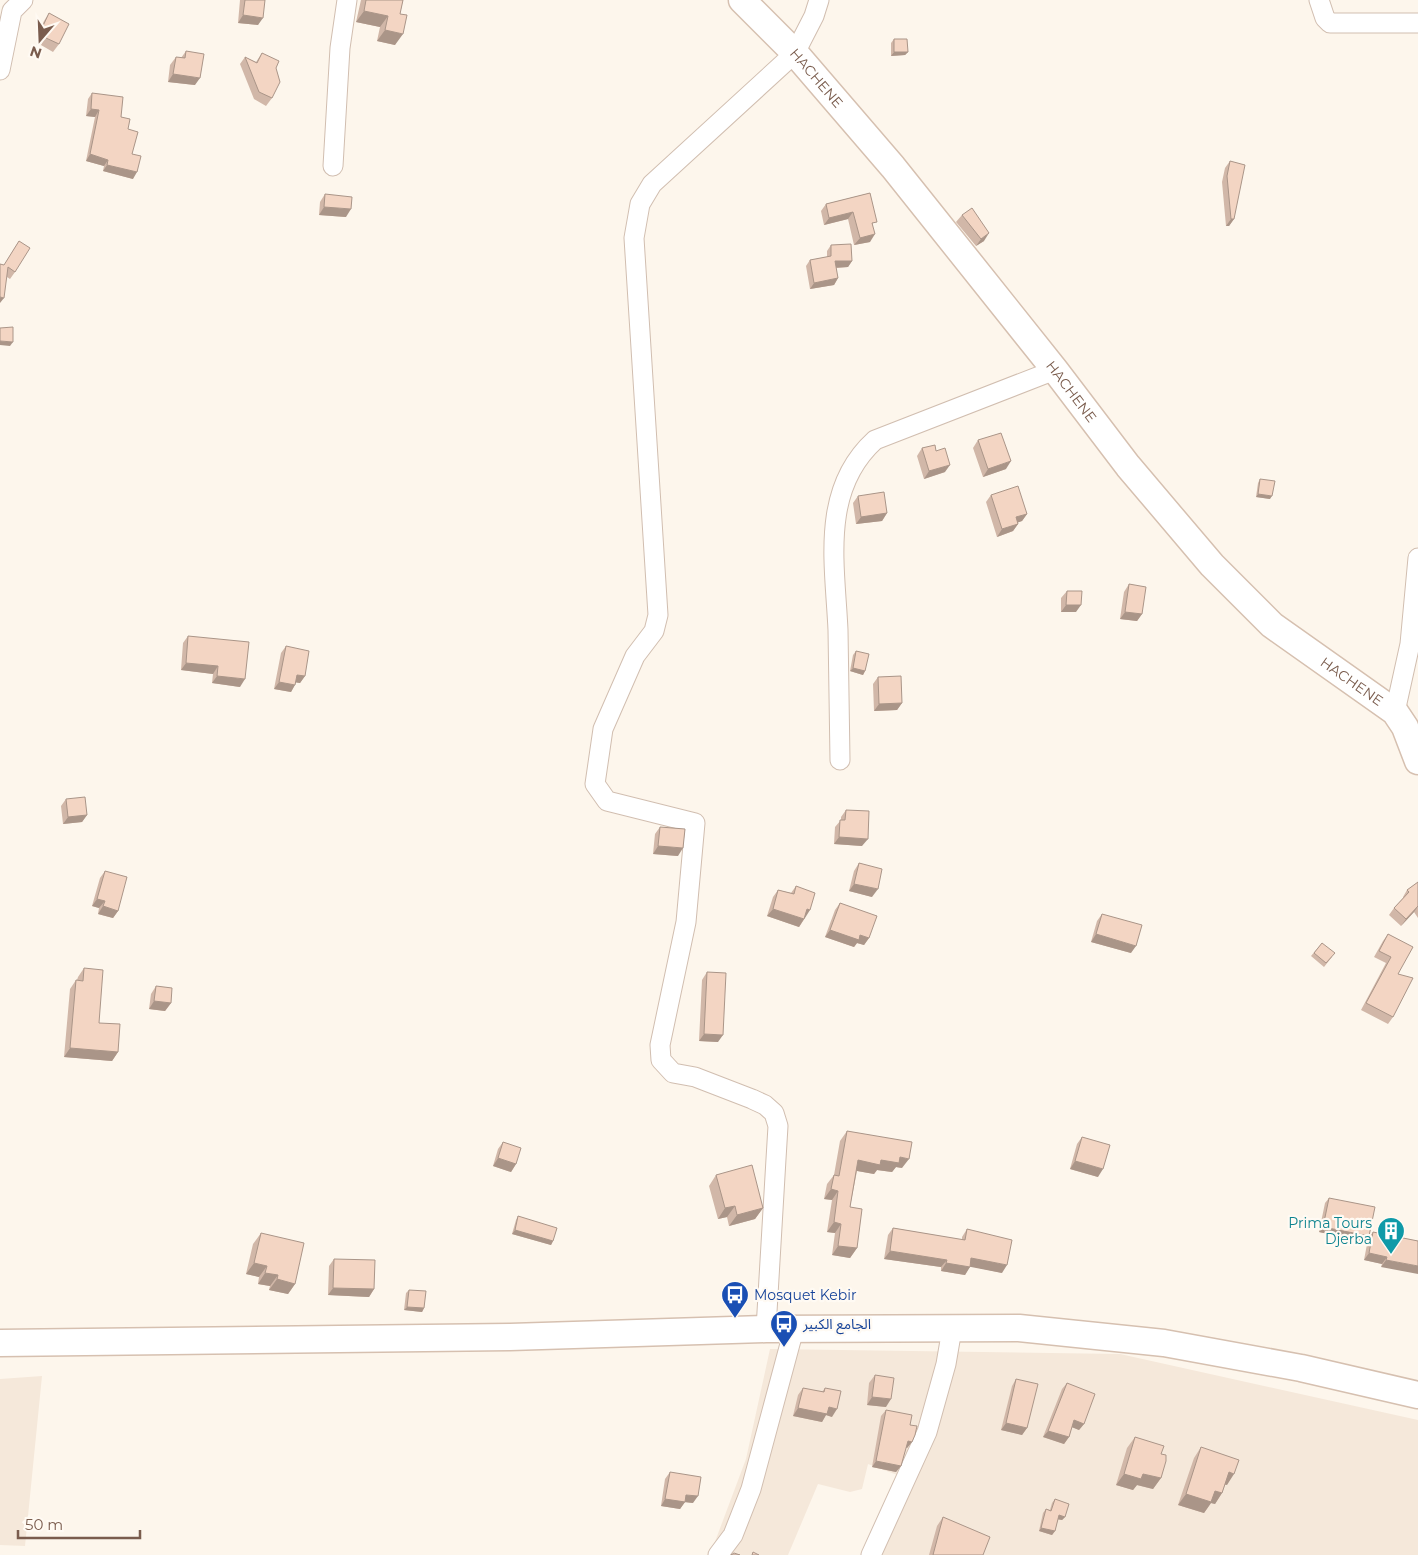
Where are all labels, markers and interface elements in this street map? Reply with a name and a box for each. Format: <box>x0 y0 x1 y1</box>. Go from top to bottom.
north arrow <box>15 15 65 65</box>
text: N <box>27 42 44 63</box>
street label: HACHENE <box>786 45 847 112</box>
street label: HACHENE <box>1042 357 1101 426</box>
street label: HACHENE <box>1317 653 1387 710</box>
place label: Prima Tours Djerba <box>1288 1214 1372 1248</box>
building icon: Prima Tours Djerba <box>1376 1216 1406 1255</box>
bus stop icon: Mosquet Kebir <box>720 1280 750 1319</box>
place label: Mosquet Kebir <box>754 1286 857 1304</box>
bus stop icon: الجامع الكبير <box>769 1309 799 1348</box>
place label: الجامع الكبير <box>802 1315 871 1335</box>
scale bar <box>18 1508 140 1540</box>
text: 50 m <box>25 1515 63 1534</box>

